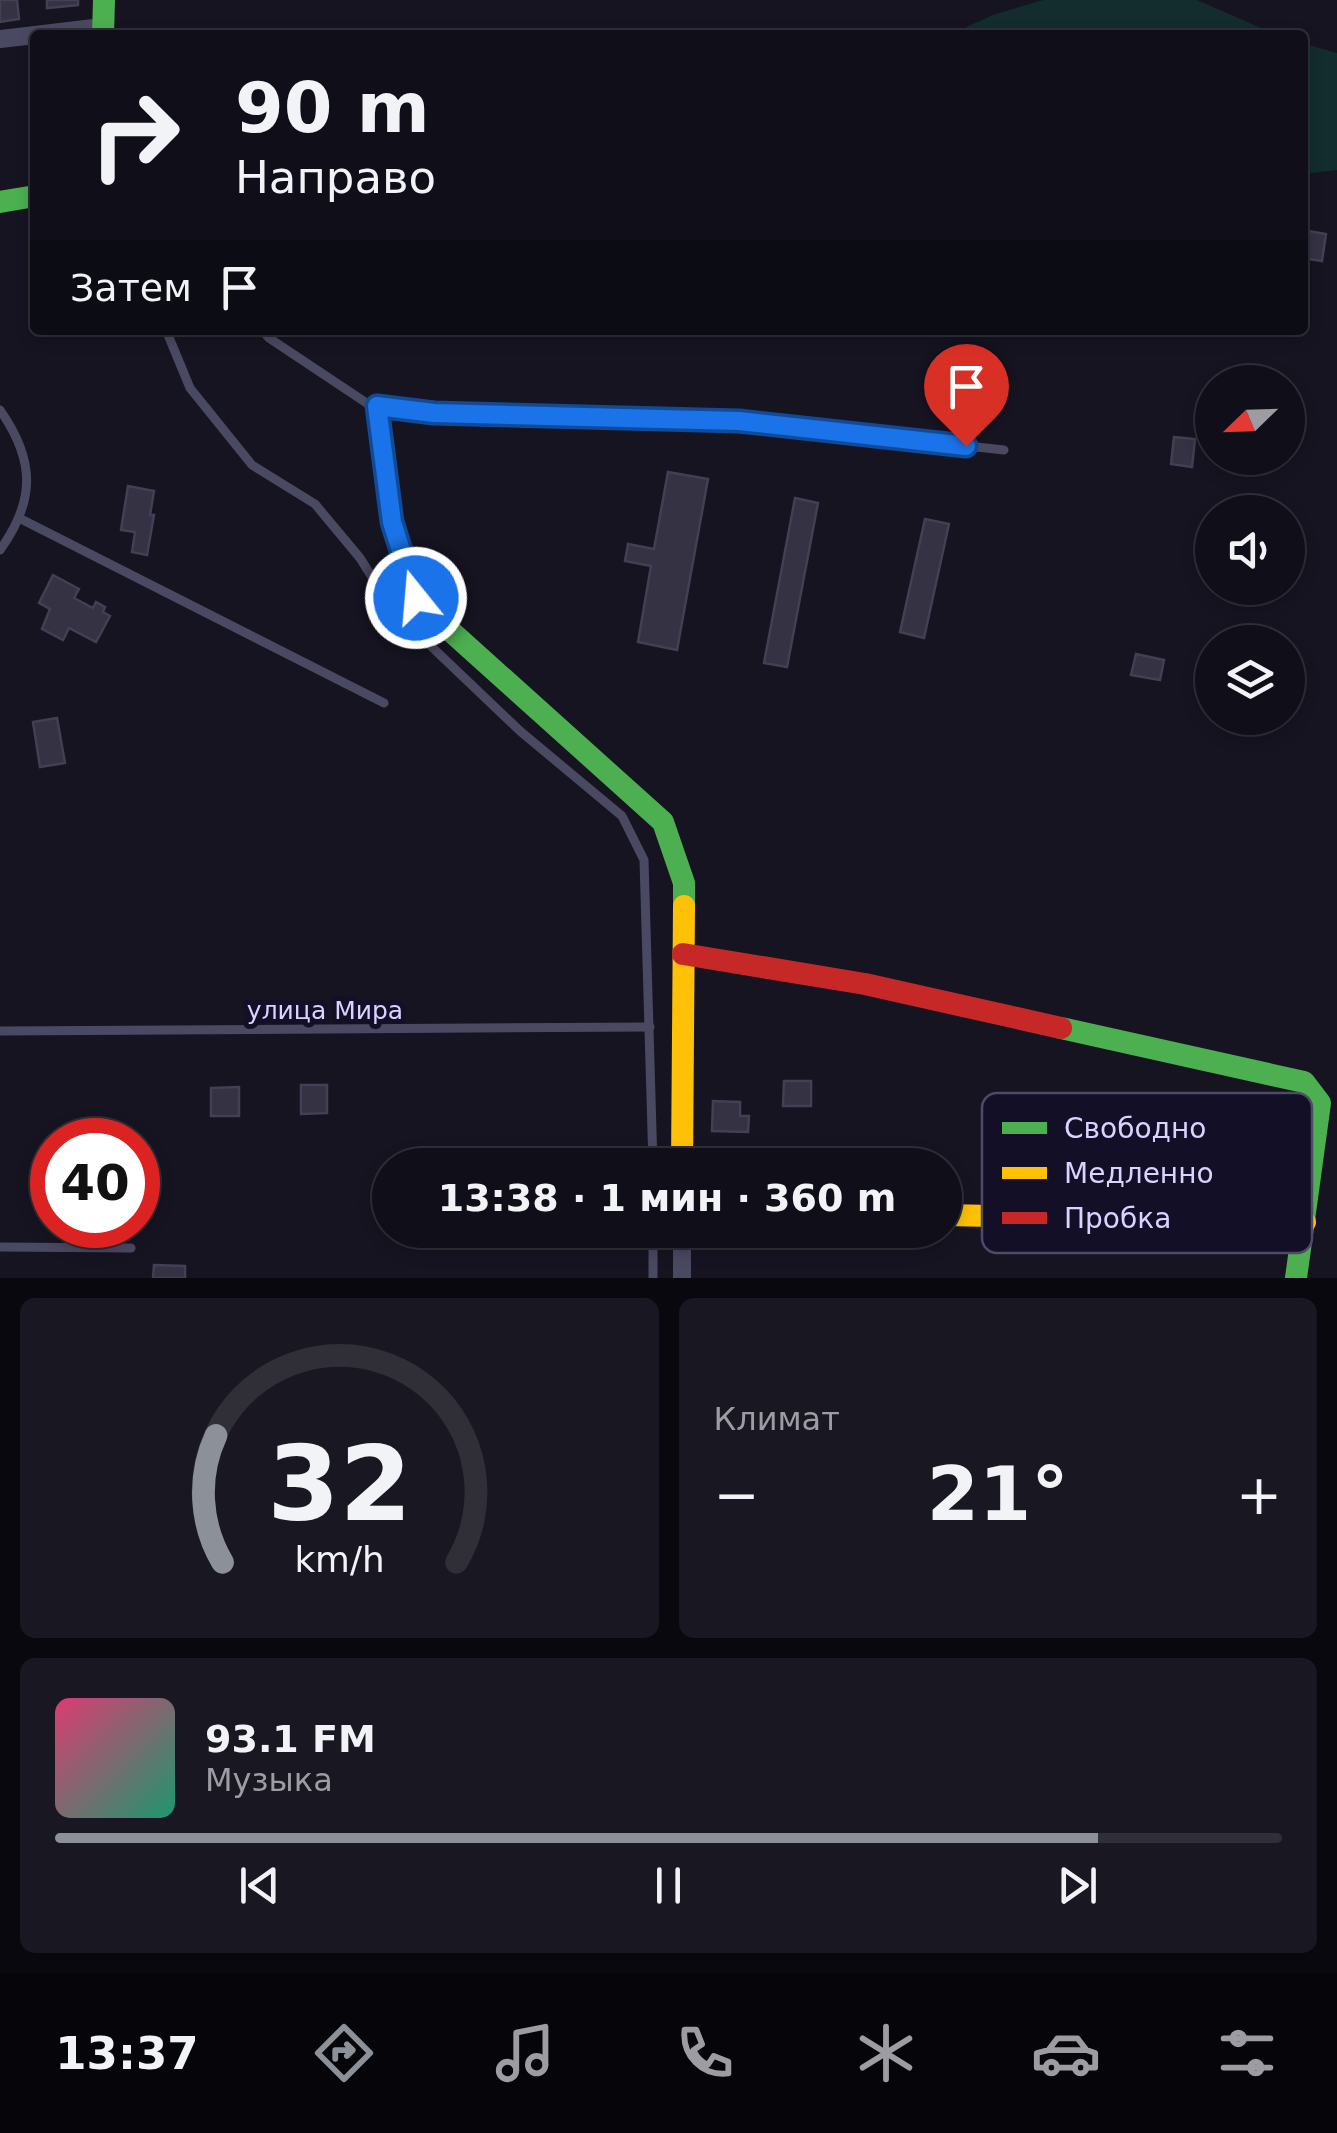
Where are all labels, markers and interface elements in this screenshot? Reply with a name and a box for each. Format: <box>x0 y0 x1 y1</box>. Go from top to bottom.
text: 90 m <box>235 67 430 149</box>
icon: right <box>70 70 200 200</box>
text: Направо <box>235 151 436 204</box>
icon: arrive <box>212 260 267 315</box>
text: Затем <box>70 266 192 310</box>
pin <box>924 344 1009 447</box>
icon: arrive <box>939 359 994 414</box>
north arrow <box>1195 365 1305 475</box>
map controls <box>1195 365 1305 735</box>
button: sound <box>1195 495 1305 605</box>
position arrow <box>364 546 468 650</box>
button: layers <box>1195 625 1305 735</box>
street label: улица Мира <box>247 996 403 1025</box>
legend <box>982 1093 1312 1253</box>
text: Свободно <box>1064 1112 1206 1145</box>
speed limit sign: 40 <box>30 1118 160 1248</box>
text: Медленно <box>1064 1157 1214 1190</box>
text: 13:38 · 1 мин · 360 m <box>438 1176 896 1220</box>
text: Пробка <box>1064 1202 1171 1235</box>
text: Климат <box>714 1400 840 1438</box>
text: 32 <box>267 1423 412 1545</box>
text: 21° <box>927 1450 1069 1538</box>
text: − <box>714 1463 760 1527</box>
text: + <box>1236 1463 1282 1527</box>
text: km/h <box>294 1539 384 1580</box>
text: 93.1 FM <box>205 1717 376 1761</box>
text: Музыка <box>205 1761 333 1799</box>
icon: previous <box>232 1858 287 1913</box>
icon: pause <box>641 1858 696 1913</box>
icon: next <box>1050 1858 1105 1913</box>
icon: directions <box>309 2018 379 2088</box>
icon: music <box>490 2018 560 2088</box>
icon: phone <box>670 2018 740 2088</box>
icon: climate <box>851 2018 921 2088</box>
icon: car <box>1031 2018 1101 2088</box>
icon: filters <box>1212 2018 1282 2088</box>
text: 13:37 <box>55 2027 199 2080</box>

